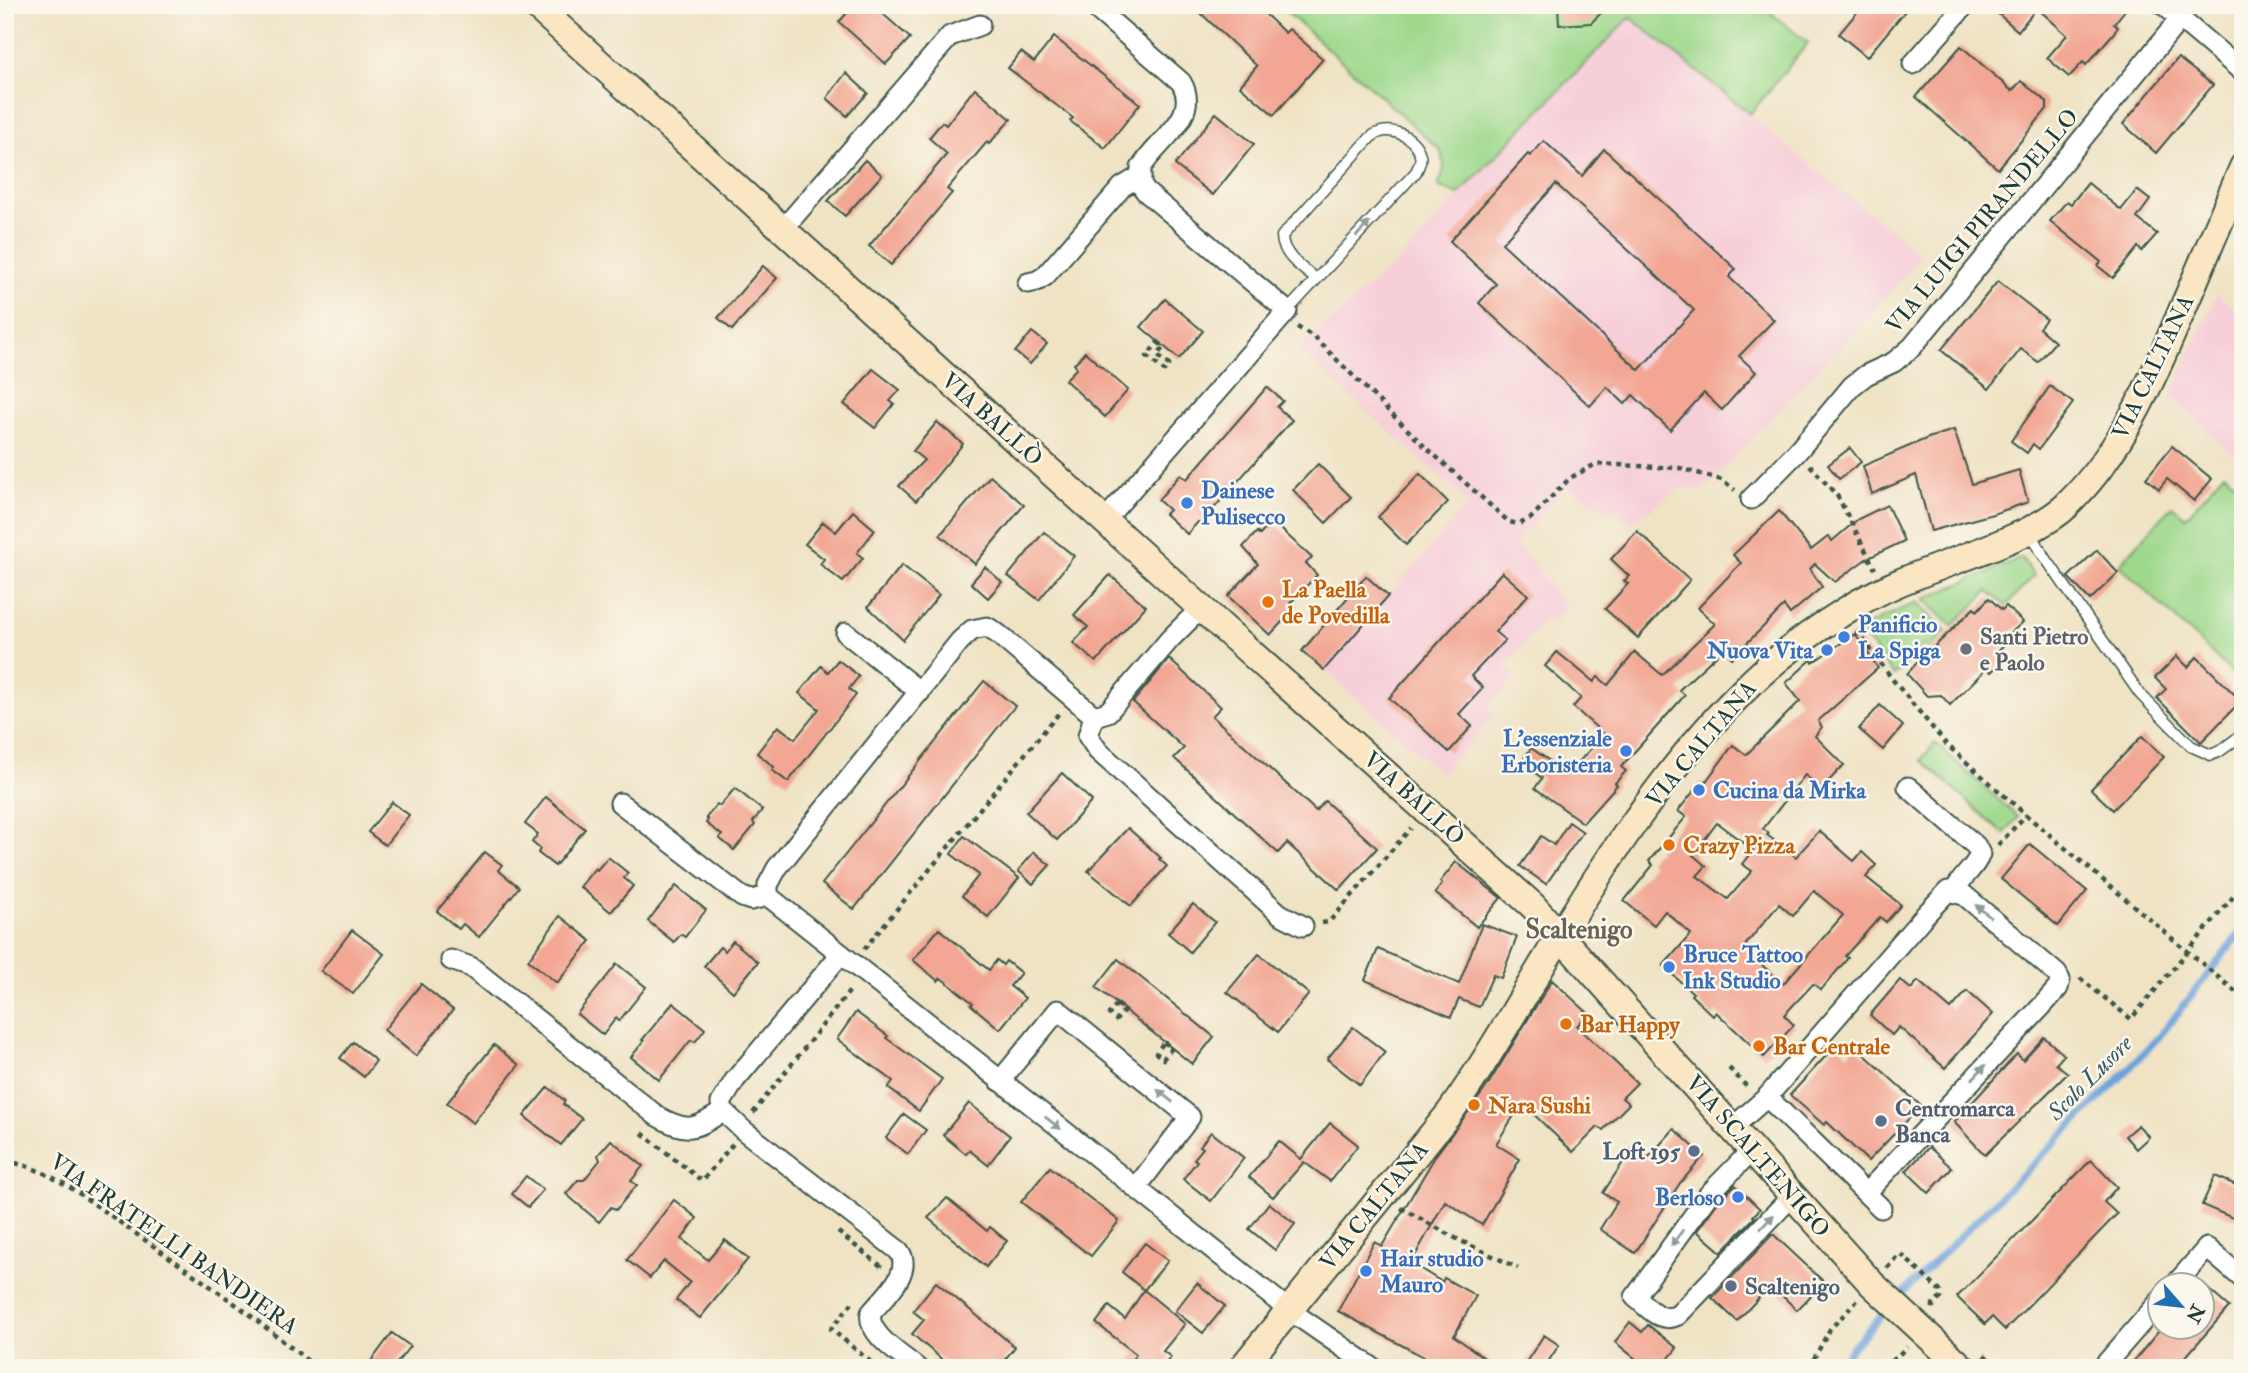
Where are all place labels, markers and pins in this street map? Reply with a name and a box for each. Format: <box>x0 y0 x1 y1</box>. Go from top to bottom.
place label: Dainese Pulisecco <box>1201 476 1285 531</box>
marker: Dainese Pulisecco <box>1179 495 1195 511</box>
place label: La Paella de Povedilla <box>1282 575 1391 630</box>
marker: La Paella de Povedilla <box>1260 594 1276 610</box>
place label: Panificio La Spiga <box>1858 610 1942 666</box>
place label: Santi Pietro e Paolo <box>1980 622 2088 677</box>
marker: Panificio La Spiga <box>1836 629 1852 645</box>
place label: Nuova Vita <box>1706 636 1815 665</box>
marker: Santi Pietro e Paolo <box>1958 641 1974 657</box>
marker: Nuova Vita <box>1819 642 1835 658</box>
place label: L'essenziale Erboristeria <box>1501 724 1614 779</box>
marker: L'essenziale Erboristeria <box>1618 743 1634 759</box>
place label: Cucina da Mirka <box>1713 776 1867 805</box>
marker: Cucina da Mirka <box>1691 782 1707 798</box>
place label: Crazy Pizza <box>1683 831 1796 861</box>
marker: Crazy Pizza <box>1661 837 1677 853</box>
place label: Bruce Tattoo Ink Studio <box>1683 940 1803 995</box>
marker: Bruce Tattoo Ink Studio <box>1661 959 1677 975</box>
place label: Bar Happy <box>1580 1010 1680 1040</box>
marker: Bar Happy <box>1558 1016 1574 1032</box>
place label: Bar Centrale <box>1773 1032 1890 1061</box>
marker: Bar Centrale <box>1751 1038 1767 1054</box>
place label: Nara Sushi <box>1487 1091 1591 1120</box>
place label: Centromarca Banca <box>1895 1094 2016 1149</box>
marker: Nara Sushi <box>1466 1097 1482 1113</box>
marker: Centromarca Banca <box>1873 1113 1889 1129</box>
place label: Loft 195 <box>1602 1137 1681 1166</box>
marker: Loft 195 <box>1686 1143 1702 1159</box>
place label: Berloso <box>1655 1183 1724 1212</box>
marker: Berloso <box>1730 1189 1746 1205</box>
place label: Hair studio Mauro <box>1379 1244 1483 1299</box>
marker: Hair studio Mauro <box>1358 1263 1374 1279</box>
place label: Scaltenigo <box>1745 1272 1840 1302</box>
marker: Scaltenigo <box>1723 1278 1739 1294</box>

